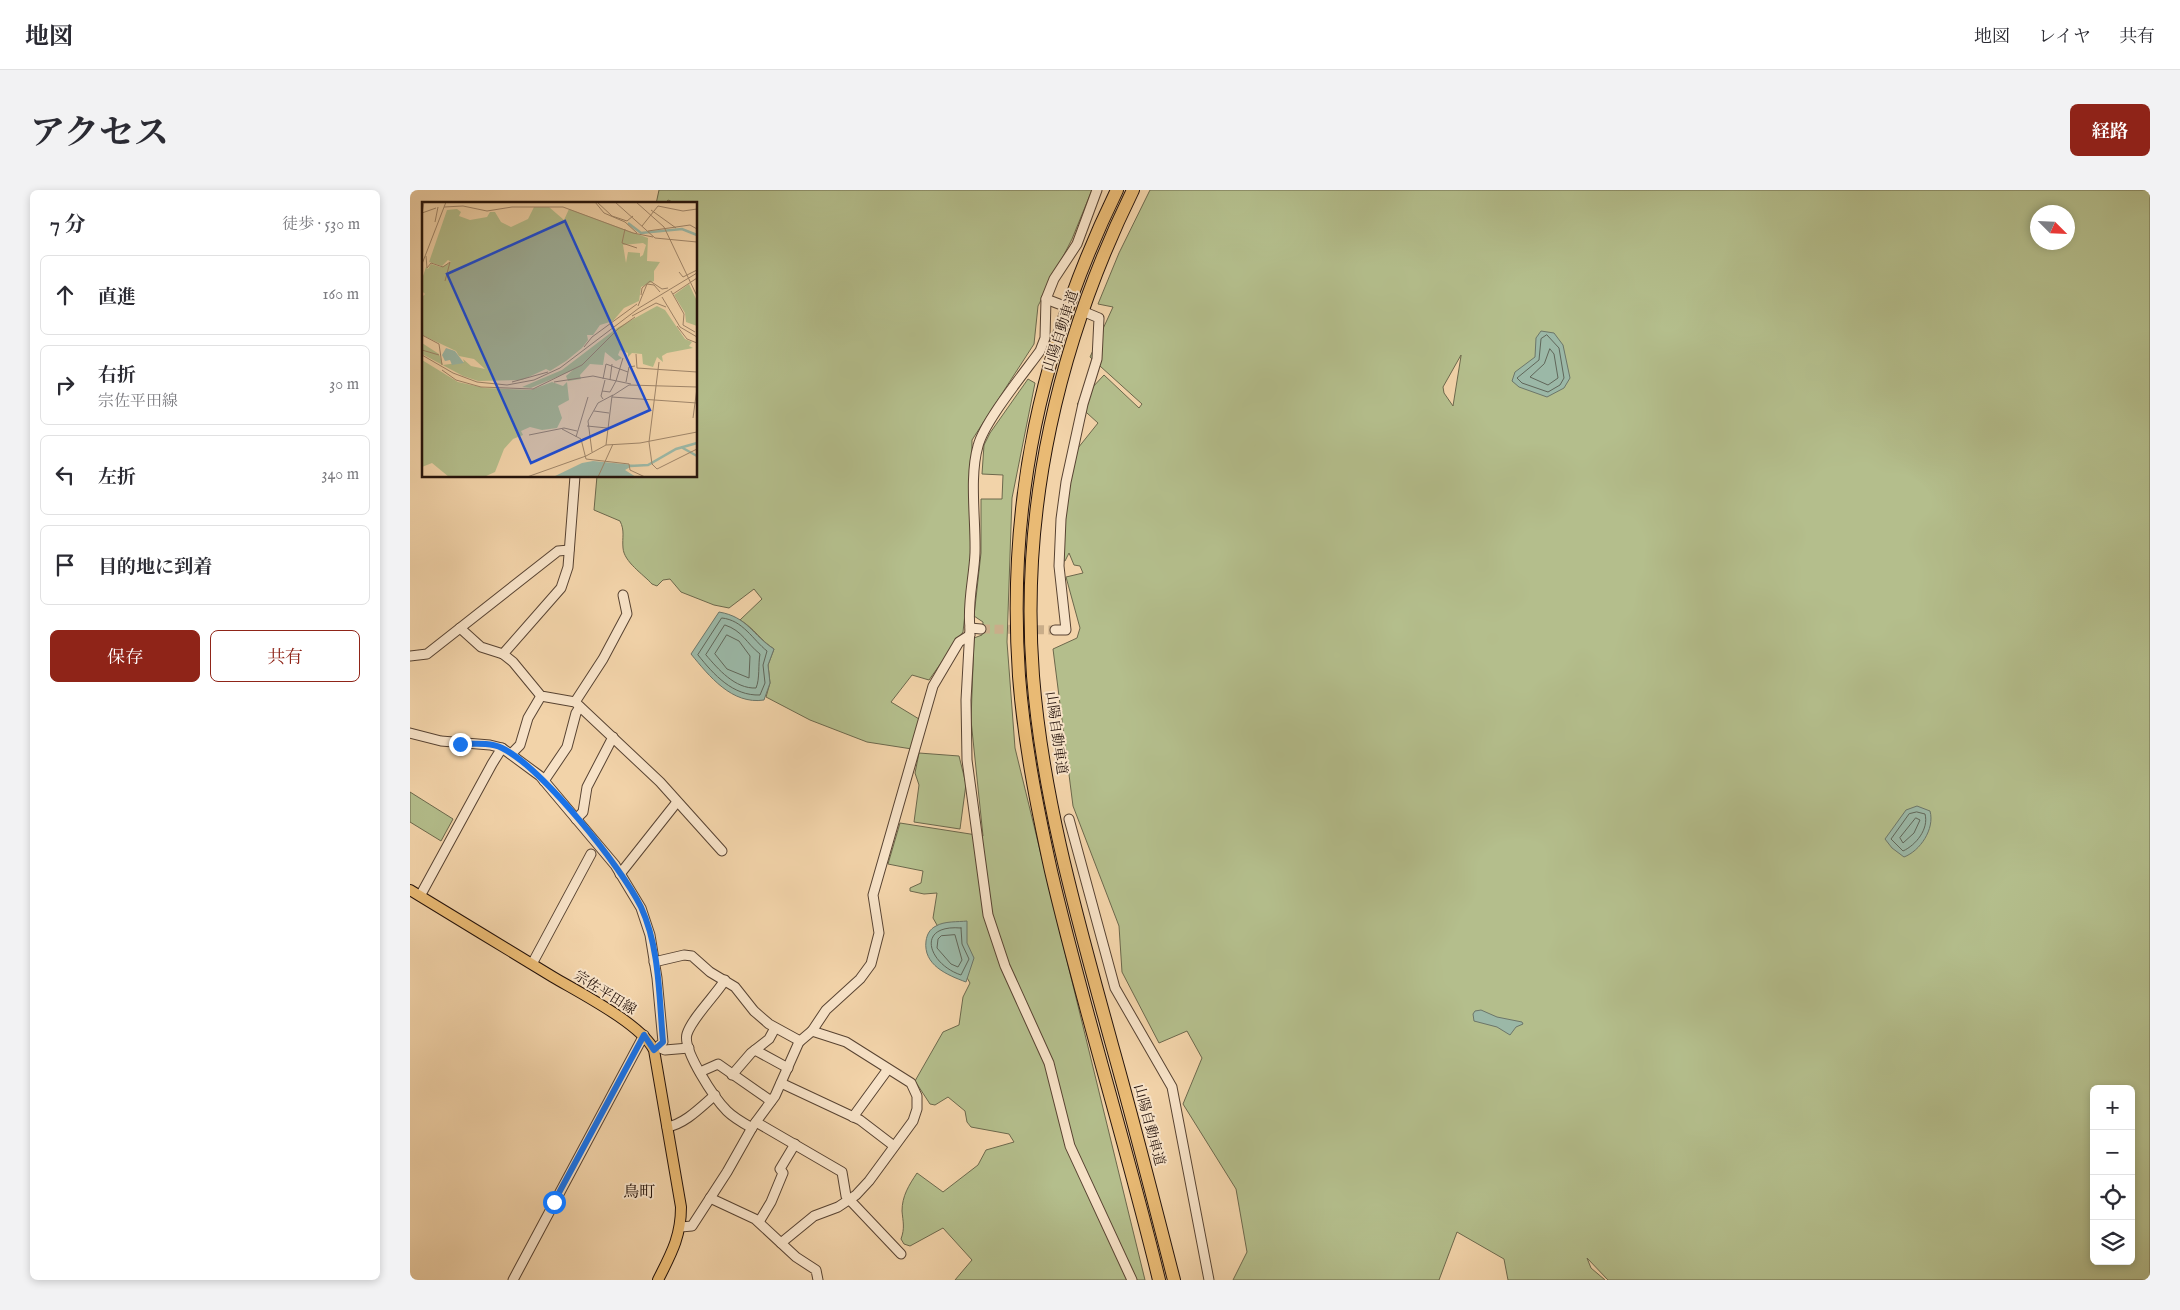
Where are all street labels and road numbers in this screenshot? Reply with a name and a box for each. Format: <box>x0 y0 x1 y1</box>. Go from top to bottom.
street label: 山陽自動車道 <box>1039 288 1083 374</box>
street label: 山陽自動車道 <box>1041 690 1071 776</box>
street label: 宗佐平田線 <box>571 967 639 1019</box>
street label: 山陽自動車道 <box>1129 1082 1169 1168</box>

